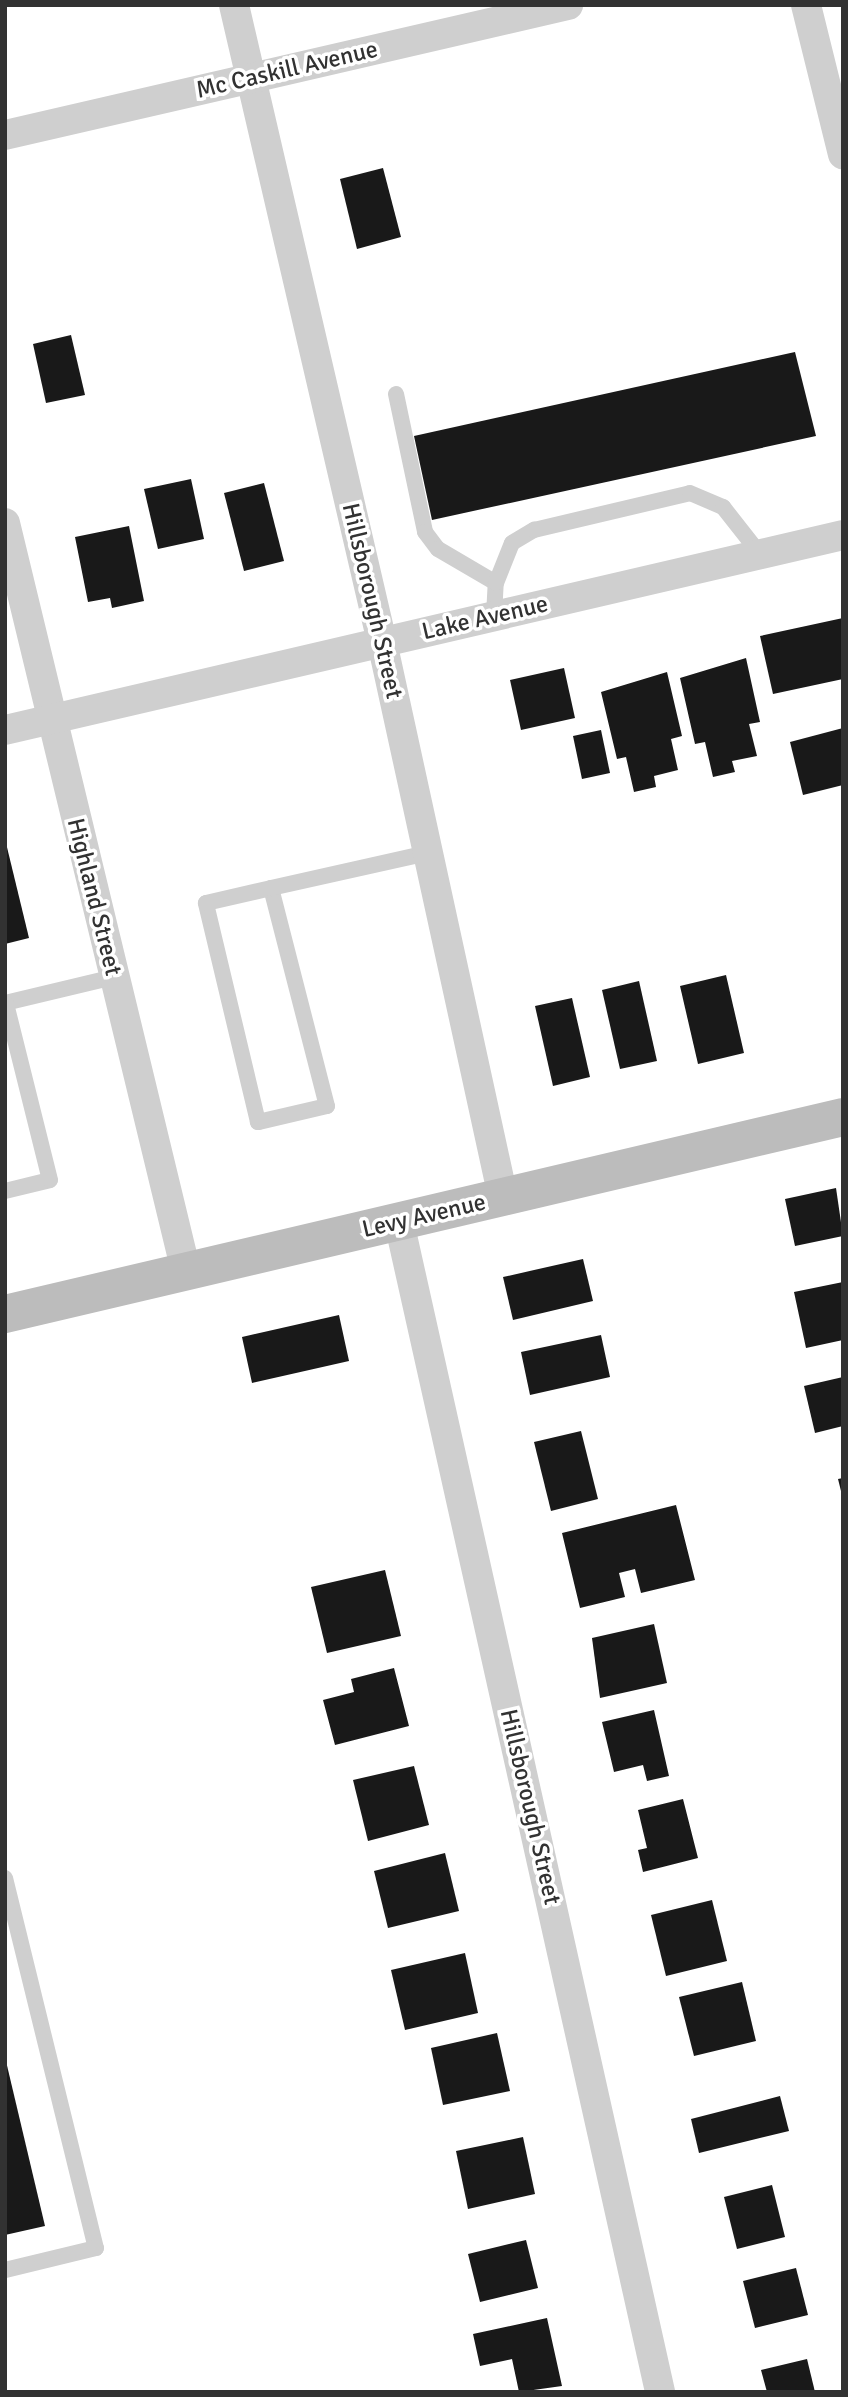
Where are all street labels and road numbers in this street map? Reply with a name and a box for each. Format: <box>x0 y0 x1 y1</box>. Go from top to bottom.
street label: Mc Caskill Avenue <box>193 35 381 105</box>
street label: Hillsborough Street <box>336 500 408 702</box>
street label: Lake Avenue <box>419 590 551 646</box>
street label: Highland Street <box>61 815 127 979</box>
street label: Levy Avenue <box>359 1188 489 1244</box>
street label: Hillsborough Street <box>494 1706 566 1908</box>

